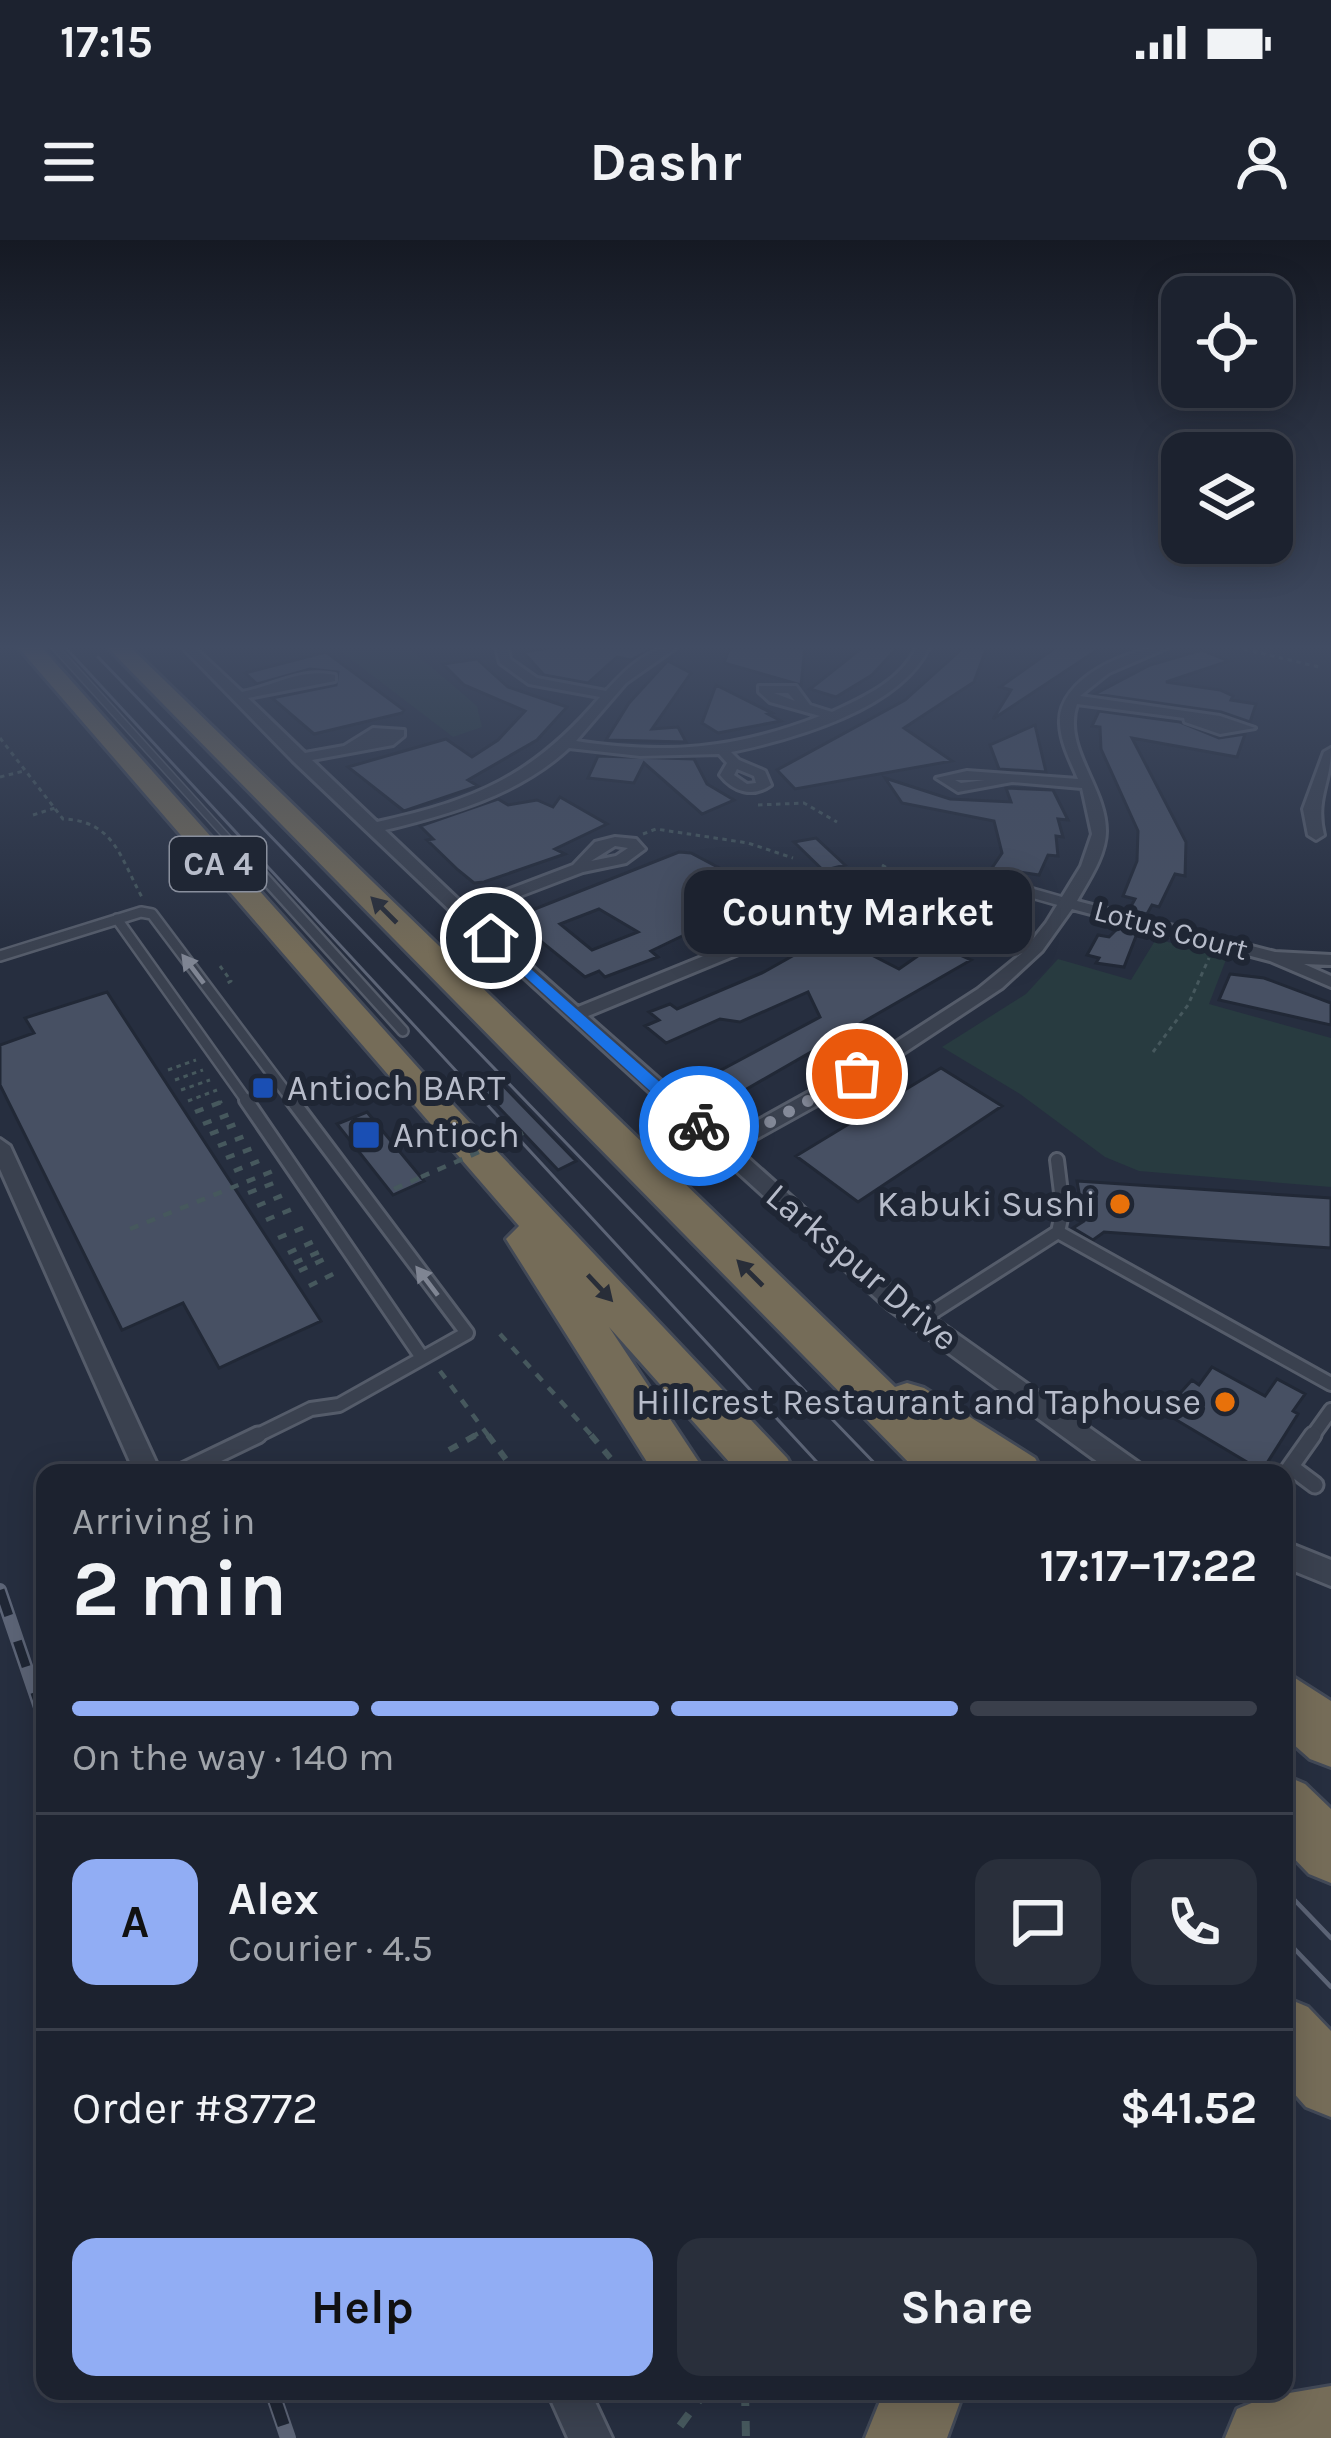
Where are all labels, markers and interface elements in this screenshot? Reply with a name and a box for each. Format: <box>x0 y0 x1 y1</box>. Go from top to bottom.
text: 17:15 <box>60 16 153 68</box>
icon: menu <box>36 129 102 195</box>
icon: person <box>1229 129 1295 195</box>
text: Dashr <box>590 130 741 194</box>
map controls <box>1161 276 1293 564</box>
button: locate <box>1161 276 1293 408</box>
button: layers <box>1161 432 1293 564</box>
road number: CA 4 <box>170 837 266 891</box>
callout: County Market <box>683 870 1031 954</box>
pin <box>440 887 542 989</box>
text: County Market <box>722 889 994 935</box>
street label: Lotus Court <box>1090 892 1252 968</box>
one-way arrow <box>370 896 398 924</box>
icon: home <box>458 905 524 971</box>
one-way arrow <box>182 953 206 985</box>
pin <box>806 1023 908 1125</box>
icon: bag <box>824 1041 890 1107</box>
courier <box>639 1066 759 1186</box>
place label: Antioch BART <box>287 1067 505 1109</box>
marker: Antioch BART <box>250 1075 276 1101</box>
icon: bike <box>666 1093 732 1159</box>
place label: Antioch <box>393 1114 520 1156</box>
marker: Antioch <box>350 1119 382 1151</box>
street label: Larkspur Drive <box>758 1175 966 1359</box>
place label: Kabuki Sushi <box>877 1183 1096 1225</box>
marker: Kabuki Sushi <box>1107 1191 1133 1217</box>
one-way arrow <box>736 1260 765 1288</box>
one-way arrow <box>416 1265 440 1296</box>
one-way arrow <box>586 1274 613 1303</box>
place label: Hillcrest Restaurant and Taphouse <box>636 1381 1201 1423</box>
marker: Hillcrest Restaurant and Taphouse <box>1212 1389 1238 1415</box>
text: Arriving in <box>72 1498 255 1544</box>
text: 17:17–17:22 <box>1039 1540 1257 1592</box>
text: 2 min <box>72 1543 287 1635</box>
text: On the way · 140 m <box>72 1734 394 1780</box>
button: chat <box>975 1859 1101 1985</box>
button: phone <box>1131 1859 1257 1985</box>
text: Alex <box>228 1873 319 1925</box>
text: A <box>121 1896 149 1948</box>
text: Courier · 4.5 <box>228 1925 433 1971</box>
text: Order #8772 <box>72 2082 318 2134</box>
text: $41.52 <box>1120 2082 1257 2134</box>
button: Help <box>72 2238 653 2376</box>
button: Share <box>677 2238 1257 2376</box>

